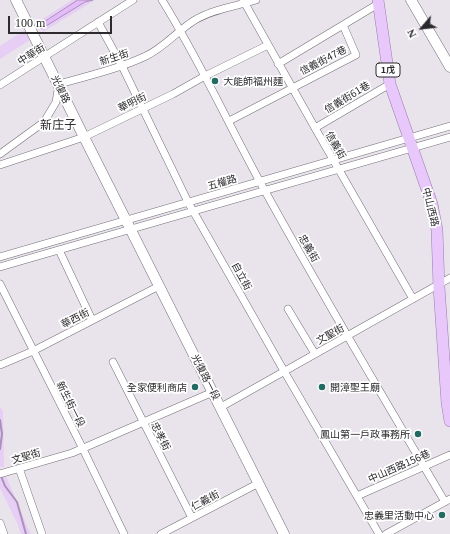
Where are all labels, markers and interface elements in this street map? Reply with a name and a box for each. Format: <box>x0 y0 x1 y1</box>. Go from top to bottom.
scale bar <box>10 8 114 34</box>
north arrow <box>402 8 442 48</box>
text: 100 m <box>15 16 45 30</box>
text: N <box>404 27 419 40</box>
street label: 中華街 <box>15 41 47 67</box>
street label: 信義街47巷 <box>298 43 348 77</box>
street label: 新生街 <box>98 47 130 67</box>
road number: 1戊 <box>376 63 400 77</box>
street label: 光復路 <box>49 73 73 105</box>
place label: 大能師福州麵 <box>223 75 283 87</box>
marker: 大能師福州麵 <box>210 76 220 86</box>
street label: 信義街61巷 <box>322 79 372 115</box>
street label: 華明街 <box>116 90 148 114</box>
district label: 新庄子 <box>40 117 76 131</box>
street label: 信義街 <box>323 129 349 161</box>
street label: 五權路 <box>206 172 238 192</box>
street label: 中山西路 <box>420 186 442 228</box>
street label: 忠義街 <box>296 232 322 264</box>
street label: 自立街 <box>229 260 255 292</box>
street label: 華西街 <box>59 306 91 330</box>
street label: 文聖街 <box>314 321 346 347</box>
street label: 光復路一段 <box>189 352 223 402</box>
street label: 新生街一段 <box>54 379 88 429</box>
place label: 全家便利商店 <box>127 381 187 393</box>
place label: 開漳聖王廟 <box>330 381 380 393</box>
marker: 全家便利商店 <box>190 382 200 392</box>
marker: 開漳聖王廟 <box>317 382 327 392</box>
street label: 忠孝街 <box>149 420 173 452</box>
place label: 鳳山第一戶政事務所 <box>320 428 410 440</box>
marker: 鳳山第一戶政事務所 <box>413 429 423 439</box>
street label: 文聖街 <box>10 446 42 466</box>
street label: 中山西路156巷 <box>366 447 432 485</box>
street label: 仁義街 <box>189 488 221 512</box>
place label: 忠義里活動中心 <box>364 509 434 521</box>
marker: 忠義里活動中心 <box>437 510 447 520</box>

